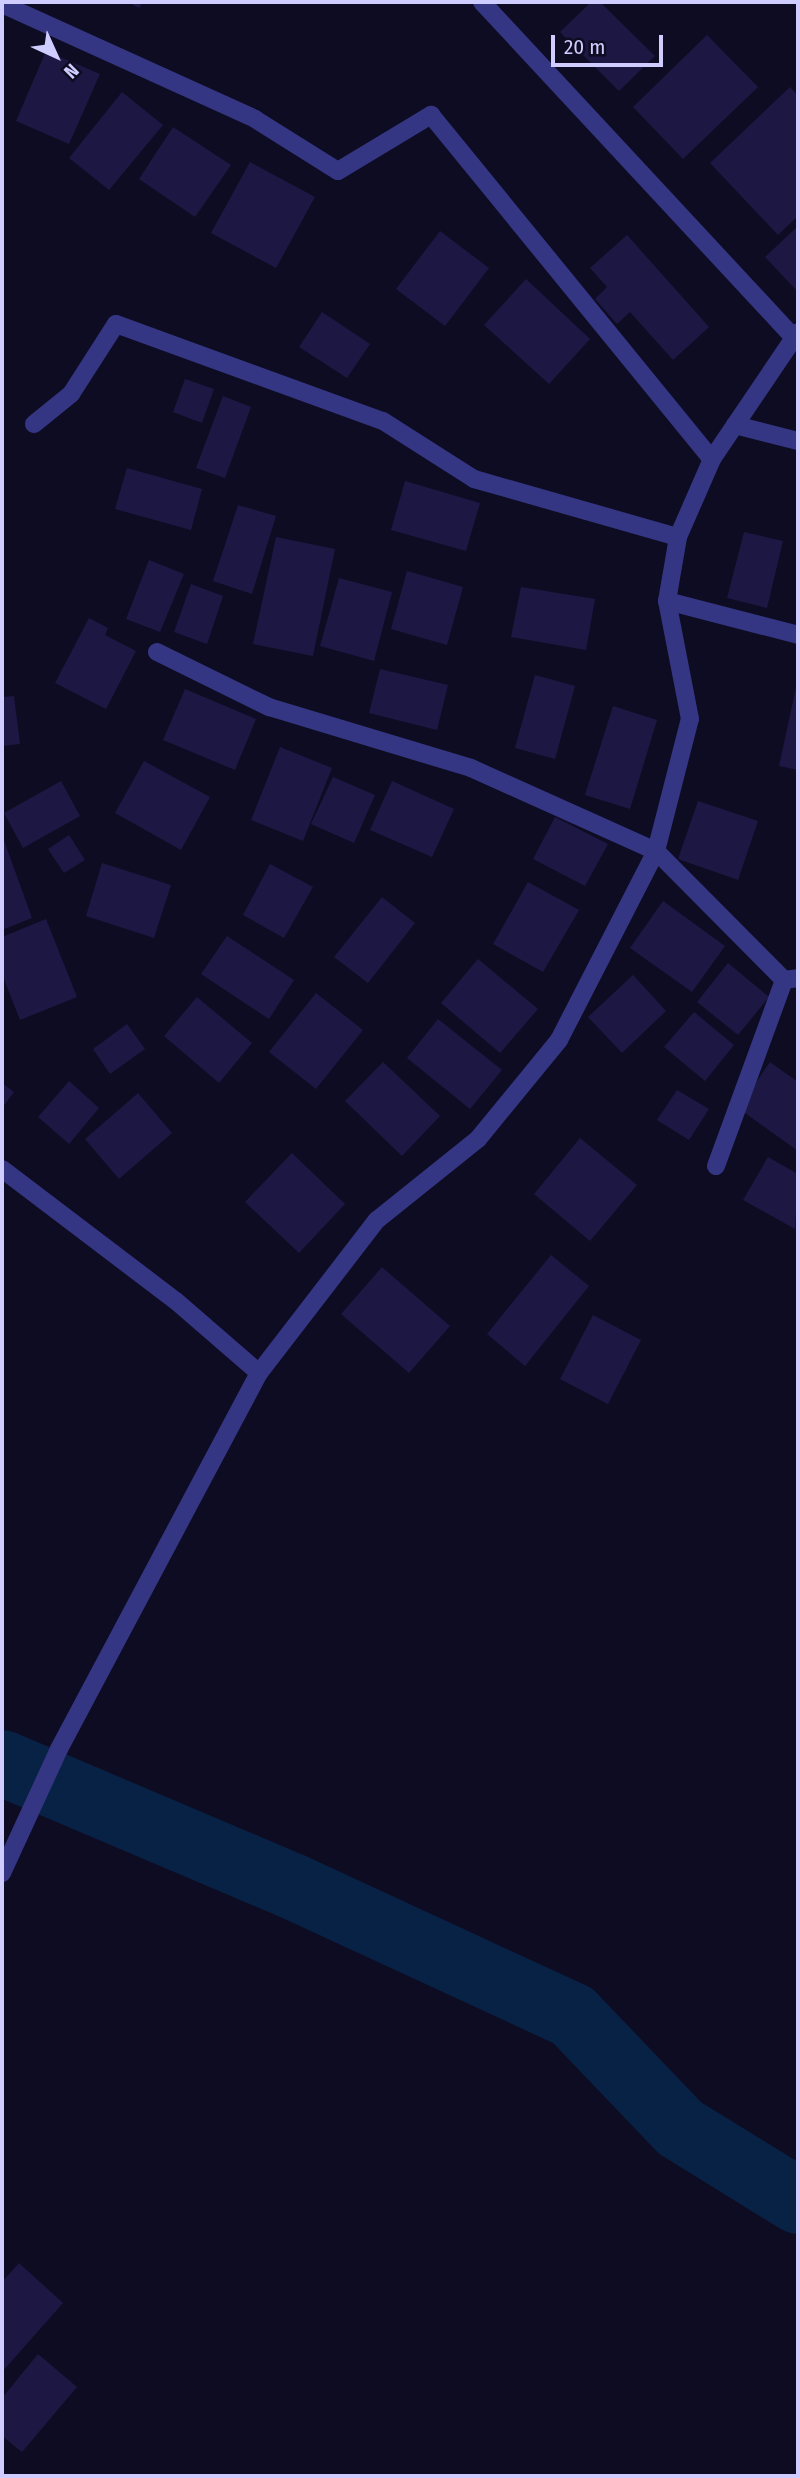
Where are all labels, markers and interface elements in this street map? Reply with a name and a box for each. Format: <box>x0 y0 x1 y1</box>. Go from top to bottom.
north arrow <box>21 21 91 91</box>
scale bar <box>555 21 667 65</box>
text: 20 m <box>564 34 605 60</box>
text: N <box>59 59 83 83</box>

